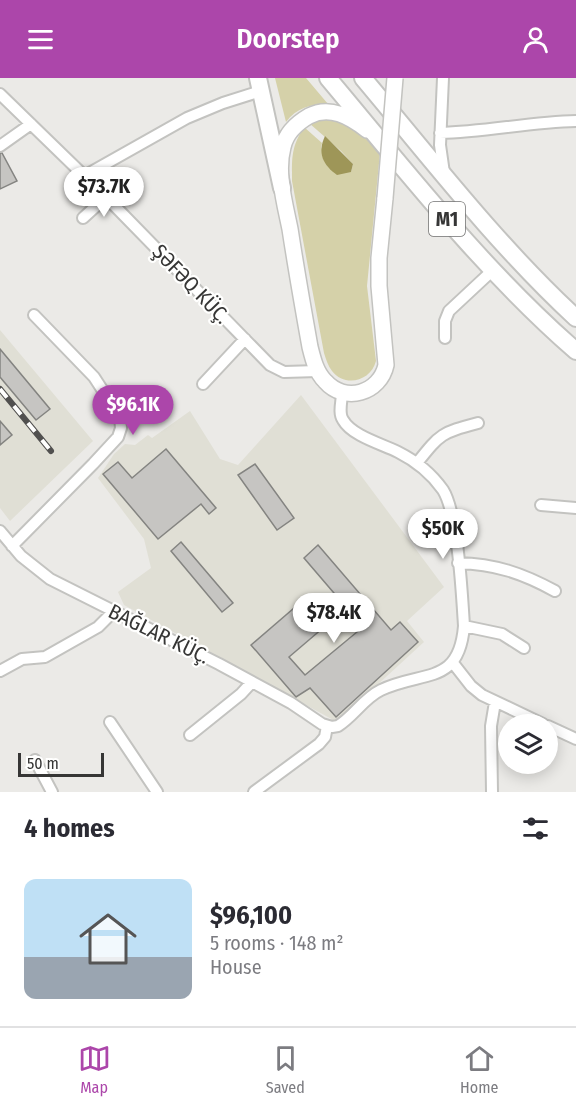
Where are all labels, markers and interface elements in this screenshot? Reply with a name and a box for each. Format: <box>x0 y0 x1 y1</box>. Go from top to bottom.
icon: menu <box>24 23 57 56</box>
text: Doorstep <box>236 23 340 55</box>
icon: person <box>519 23 552 56</box>
pin: $73.7K <box>55 167 153 218</box>
text: $73.7K <box>78 174 130 198</box>
road number: M1 <box>429 202 465 236</box>
street label: ŞƏFƏQ KÜÇ. <box>147 239 235 329</box>
pin: $96.1K <box>84 385 182 436</box>
text: $96.1K <box>106 392 160 416</box>
pin: $50K <box>407 509 479 560</box>
text: $50K <box>422 516 464 540</box>
pin: $78.4K <box>285 593 383 644</box>
street label: BAĞLAR KÜÇ. <box>104 598 214 670</box>
text: $78.4K <box>307 600 361 624</box>
map controls <box>498 714 558 774</box>
button: layers <box>498 714 558 774</box>
scale bar <box>18 750 104 778</box>
text: 50 m <box>27 754 59 773</box>
icon: filters <box>519 812 552 845</box>
text: 4 homes <box>24 813 115 844</box>
text: $96,100 <box>210 900 292 931</box>
icon: home <box>72 903 144 975</box>
text: 5 rooms · 148 m² <box>210 931 344 955</box>
text: House <box>210 955 262 979</box>
tab: Map <box>78 1042 111 1097</box>
tab: Saved <box>266 1042 305 1097</box>
tab: Home <box>460 1042 498 1097</box>

